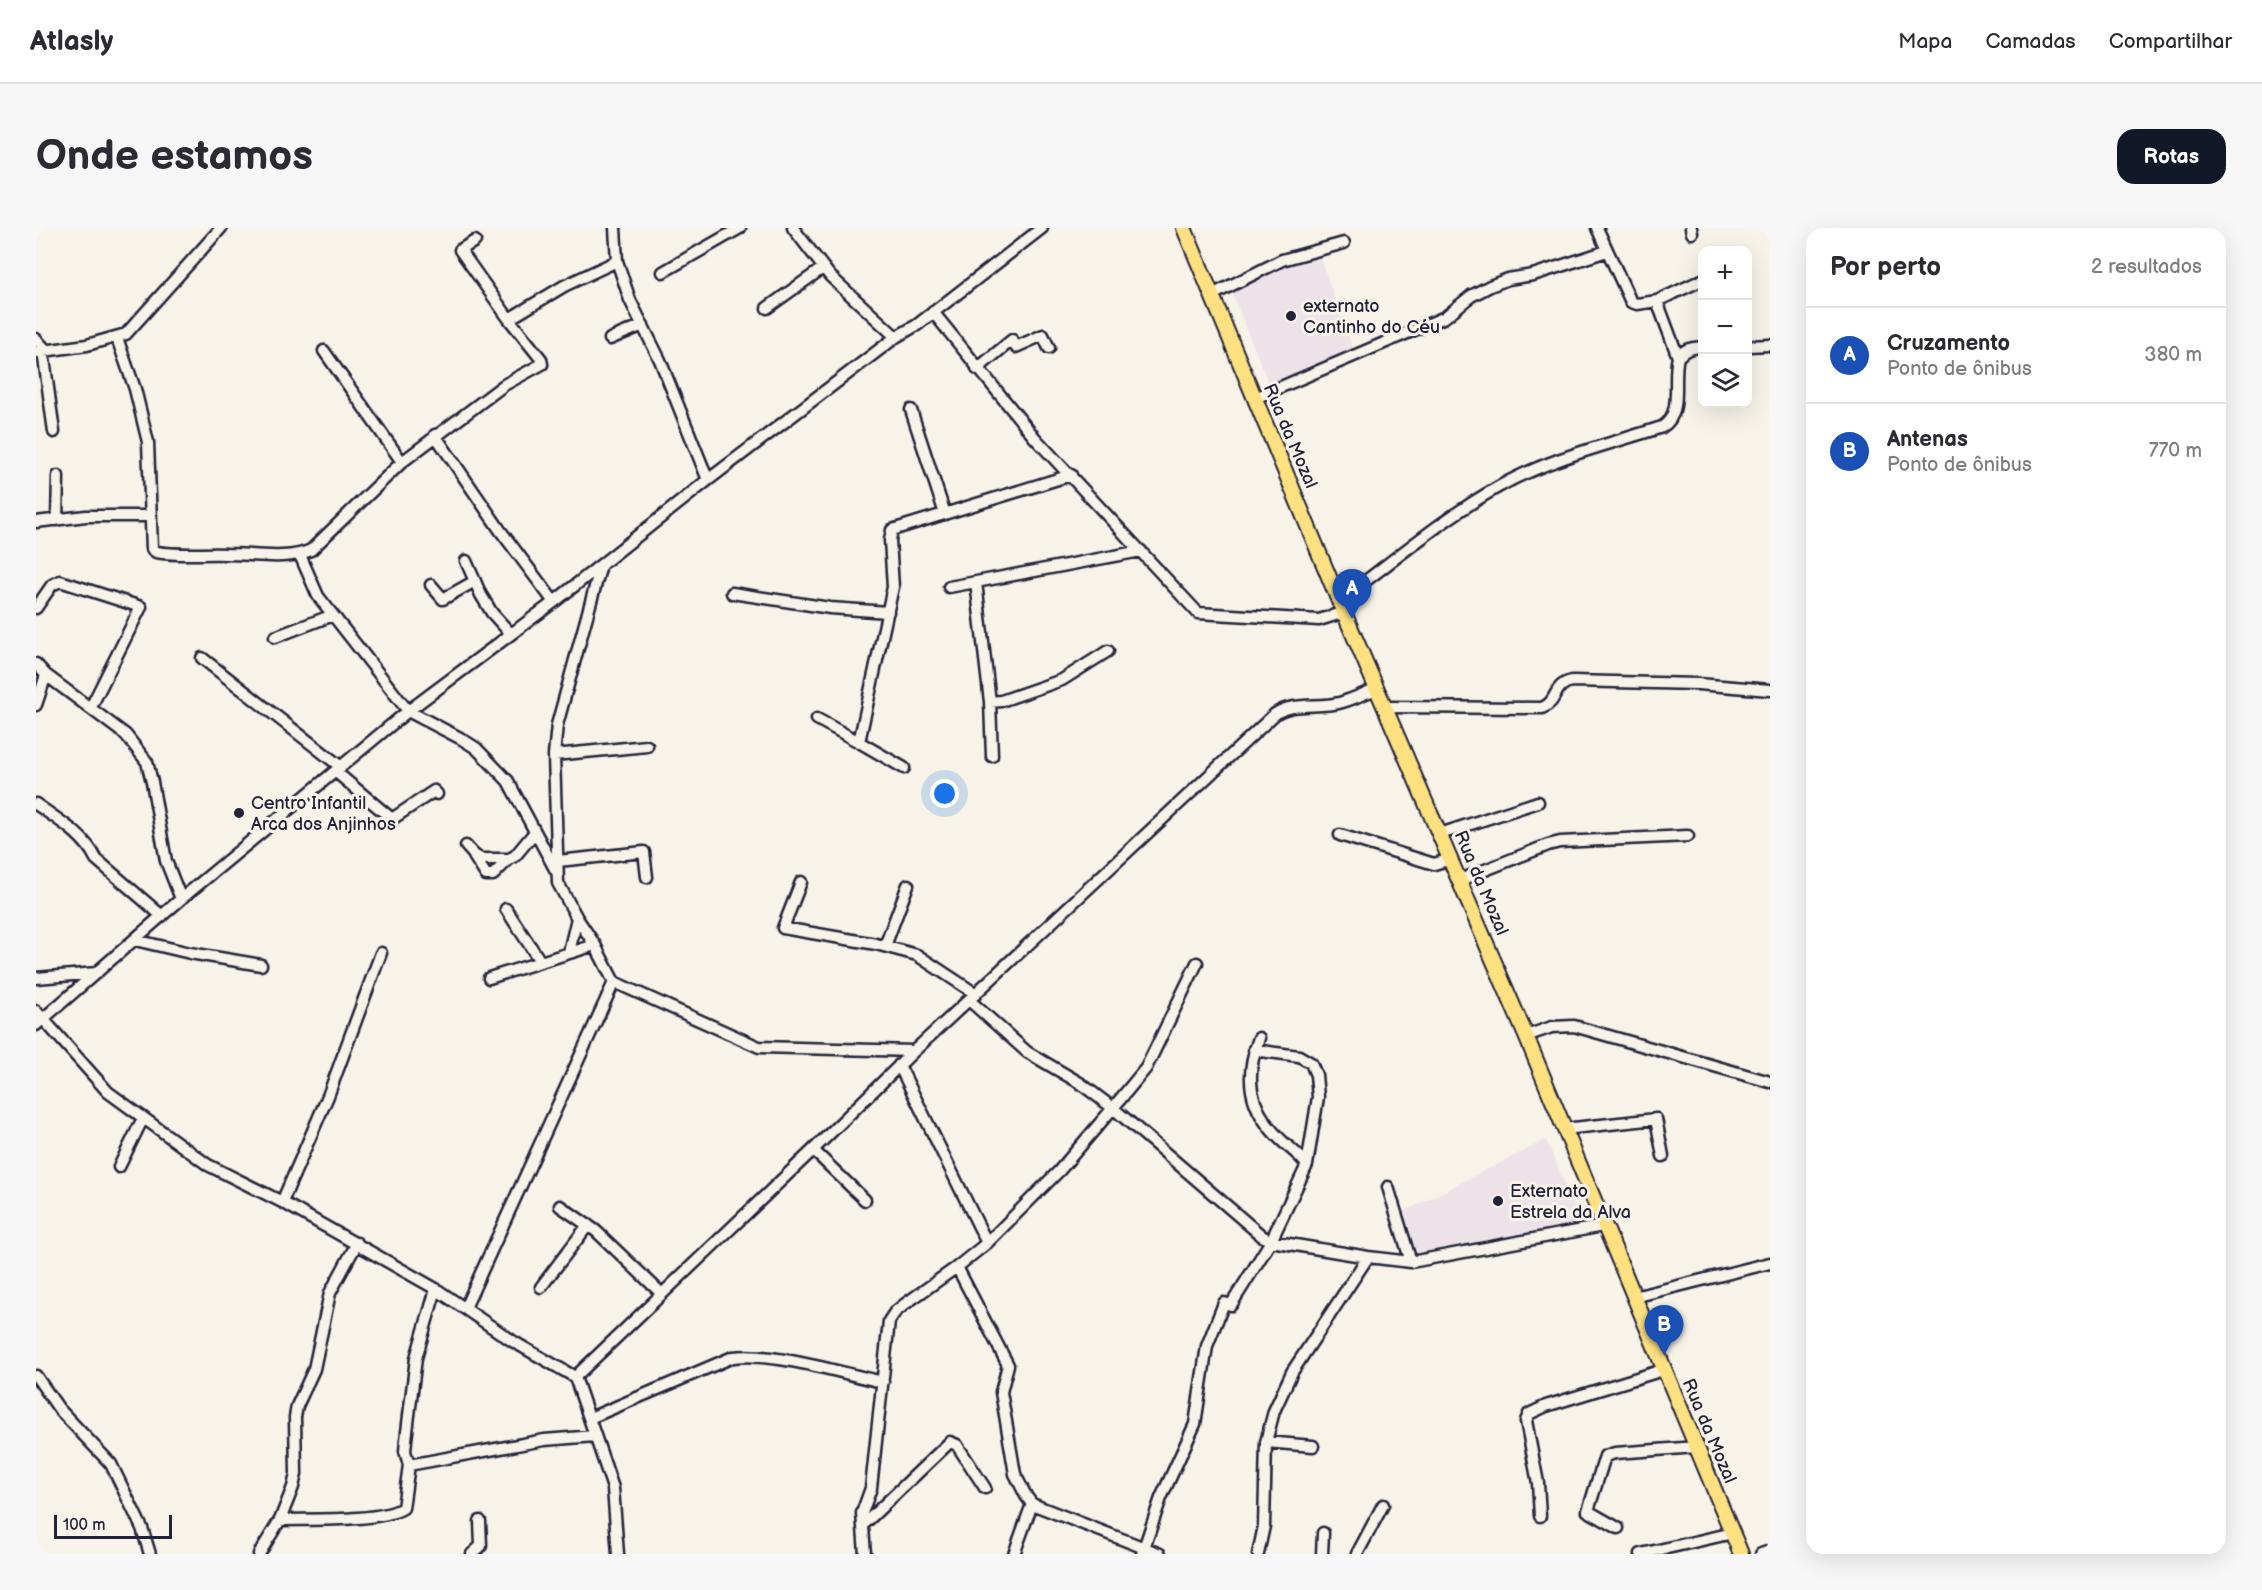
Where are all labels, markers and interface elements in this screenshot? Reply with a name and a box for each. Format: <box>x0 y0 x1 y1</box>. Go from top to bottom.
text: Atlasly <box>30 25 113 58</box>
text: Mapa <box>1898 29 1952 54</box>
text: Camadas <box>1985 29 2076 54</box>
text: Compartilhar <box>2109 29 2232 54</box>
button: Rotas <box>2117 129 2226 184</box>
text: Onde estamos <box>36 131 313 182</box>
map controls <box>1698 246 1752 408</box>
button: + <box>1698 246 1752 300</box>
text: Por perto <box>1830 252 1941 283</box>
text: 2 resultados <box>2091 255 2202 279</box>
place label: externato Cantinho do Céu <box>1303 296 1440 338</box>
button: − <box>1698 300 1752 354</box>
marker: externato Cantinho do Céu <box>1284 309 1298 323</box>
text: Cruzamento <box>1887 330 2010 357</box>
text: A <box>1843 343 1856 367</box>
text: 380 m <box>2144 343 2202 367</box>
button: layers <box>1698 354 1752 408</box>
text: Ponto de ônibus <box>1887 357 2032 381</box>
street label: Rua da Mozal <box>1259 381 1321 491</box>
text: Antenas <box>1887 426 1968 453</box>
text: B <box>1842 439 1857 463</box>
text: 770 m <box>2149 439 2202 463</box>
text: Ponto de ônibus <box>1887 453 2032 477</box>
pin: A <box>1332 570 1372 619</box>
your location <box>930 779 959 808</box>
place label: Centro Infantil Arca dos Anjinhos <box>251 793 396 835</box>
marker: Centro Infantil Arca dos Anjinhos <box>232 806 246 820</box>
street label: Rua da Mozal <box>1450 828 1512 938</box>
place label: Externato Estrela da Alva <box>1510 1181 1631 1223</box>
marker: Externato Estrela da Alva <box>1491 1194 1505 1208</box>
pin: B <box>1644 1306 1684 1355</box>
street label: Rua da Mozal <box>1678 1376 1740 1486</box>
scale bar <box>54 1512 172 1540</box>
text: 100 m <box>63 1516 106 1535</box>

